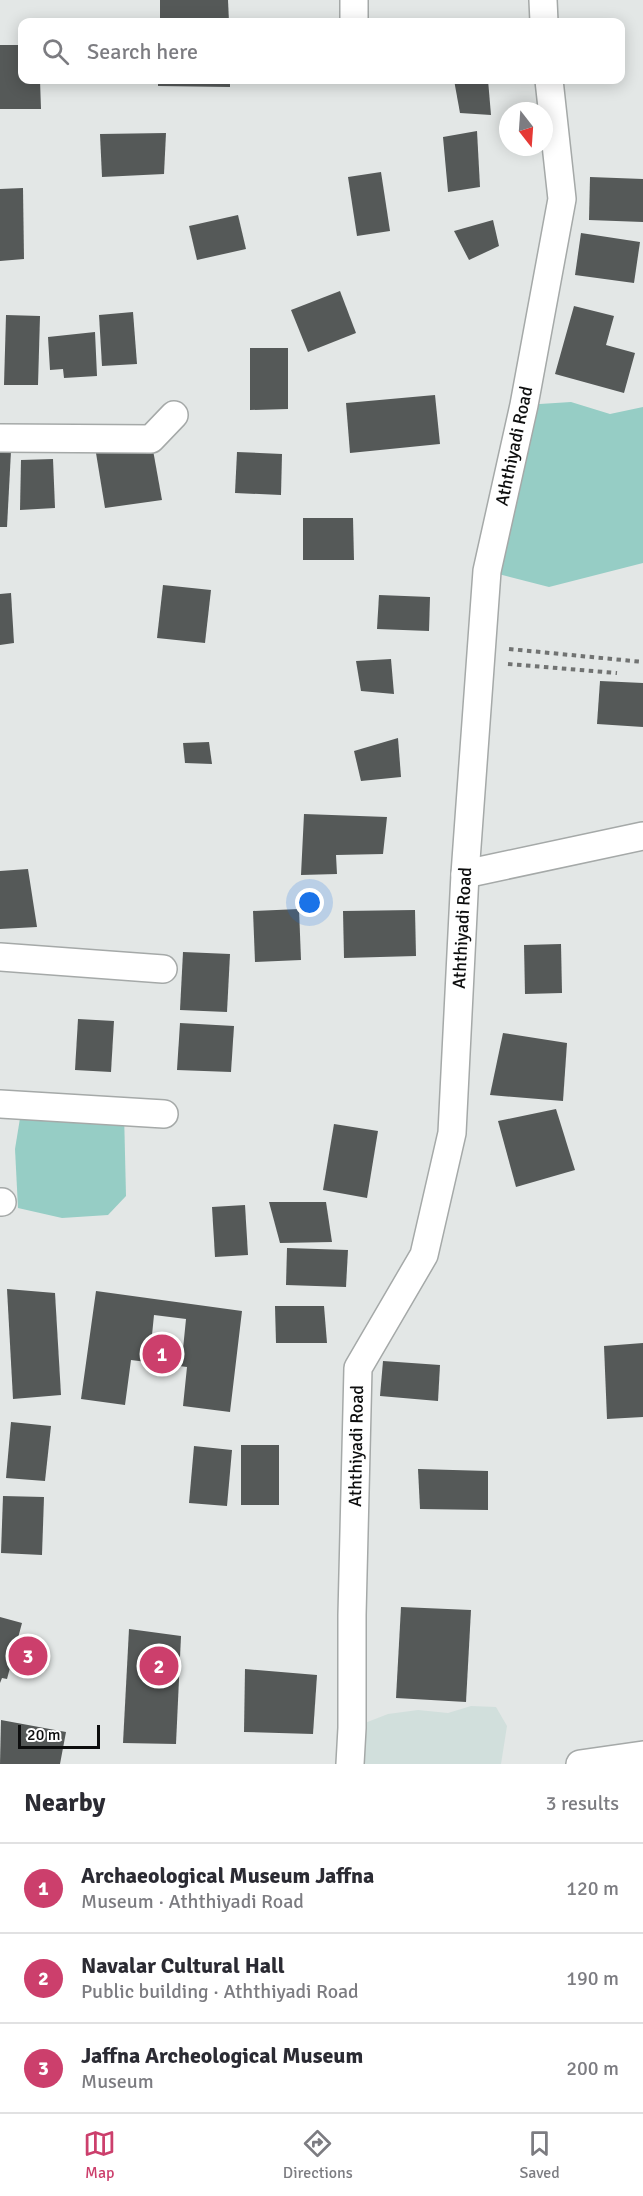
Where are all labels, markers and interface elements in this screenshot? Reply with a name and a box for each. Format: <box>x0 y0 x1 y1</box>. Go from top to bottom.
search box <box>18 18 625 84</box>
icon: search <box>39 35 72 68</box>
text: Search here <box>87 38 198 65</box>
north arrow <box>499 102 553 156</box>
street label: Aththiyadi Road <box>491 384 537 508</box>
street label: Aththiyadi Road <box>448 867 476 989</box>
your location <box>295 888 324 917</box>
pin: 1 <box>142 1332 182 1376</box>
street label: Aththiyadi Road <box>344 1385 368 1507</box>
pin: 3 <box>9 1634 48 1678</box>
pin: 2 <box>140 1644 178 1688</box>
scale bar <box>18 1722 100 1750</box>
text: 20 m <box>27 1725 61 1745</box>
text: Nearby <box>24 1787 105 1819</box>
text: 3 results <box>546 1791 619 1816</box>
text: Archaeological Museum Jaffna <box>81 1862 374 1889</box>
text: 1 <box>38 1876 49 1901</box>
text: 120 m <box>566 1876 619 1901</box>
text: Museum · Aththiyadi Road <box>81 1889 304 1914</box>
text: Navalar Cultural Hall <box>81 1952 285 1979</box>
text: 2 <box>38 1966 49 1991</box>
text: 190 m <box>566 1966 619 1991</box>
text: Public building · Aththiyadi Road <box>81 1979 359 2004</box>
text: Jaffna Archeological Museum <box>81 2042 363 2069</box>
text: 3 <box>38 2056 49 2081</box>
text: 200 m <box>566 2056 619 2081</box>
text: Museum <box>81 2069 154 2094</box>
tab: Map <box>83 2127 116 2183</box>
tab: Directions <box>283 2127 353 2183</box>
tab: Saved <box>519 2127 560 2183</box>

